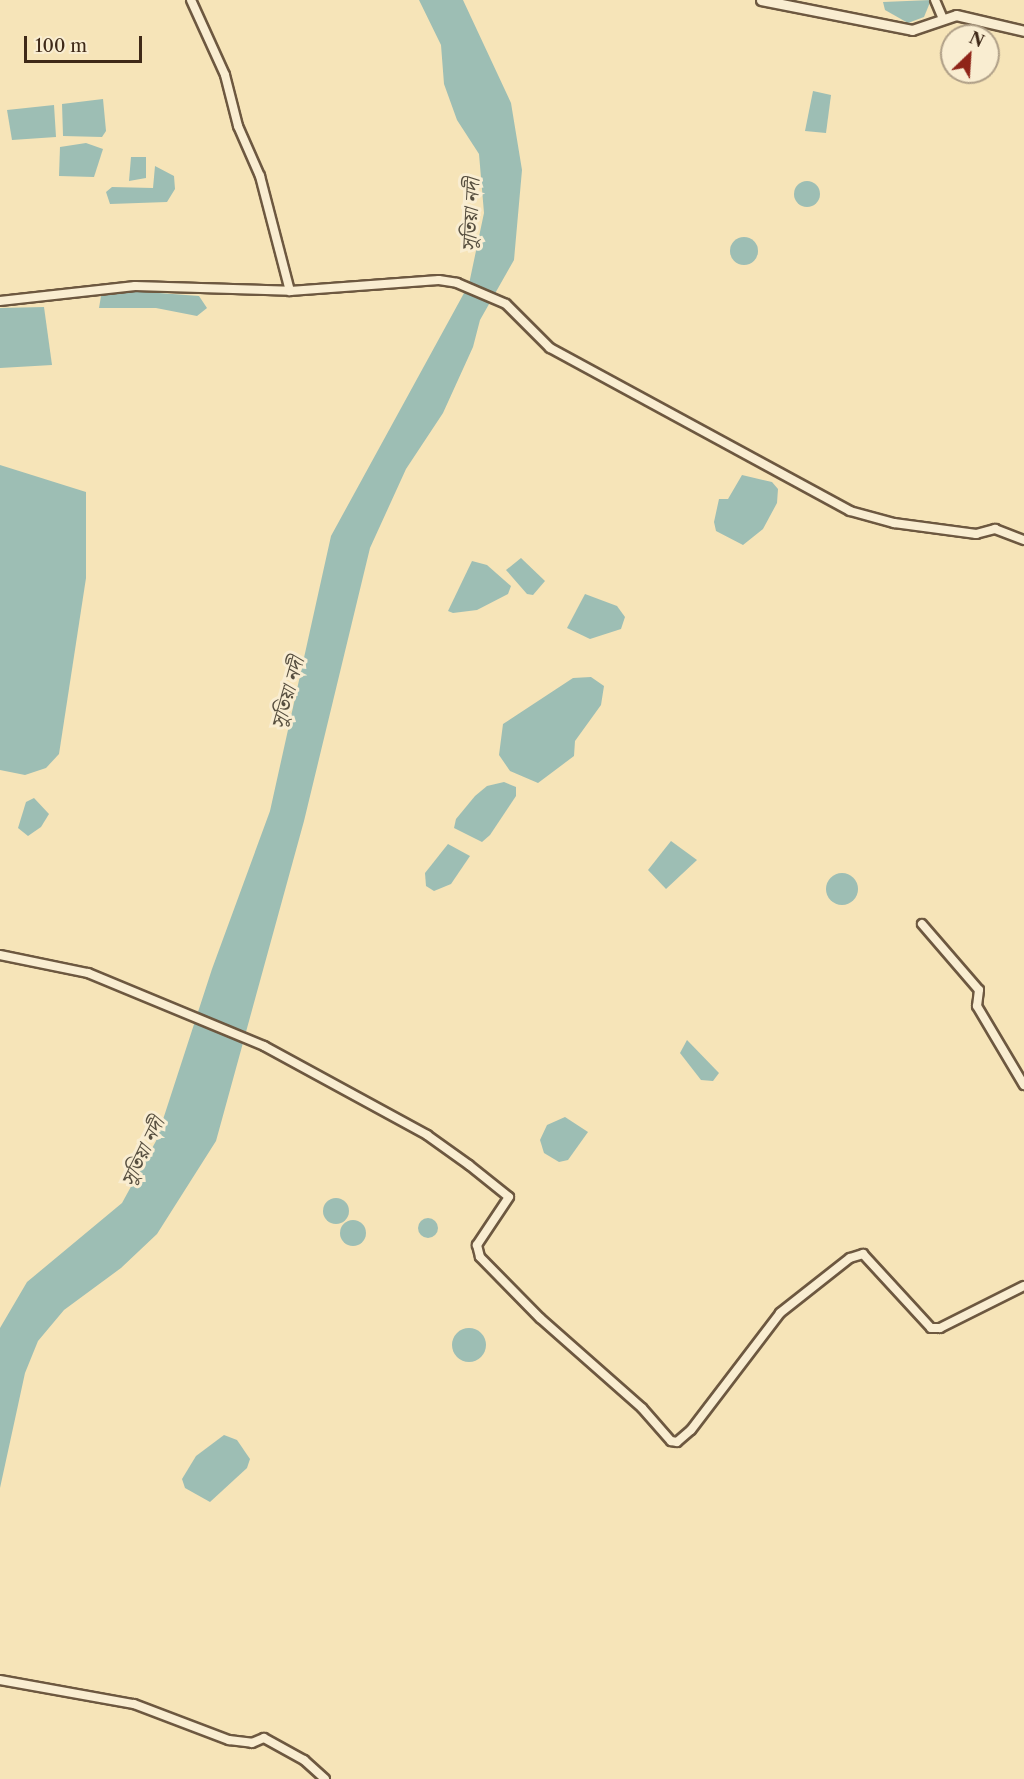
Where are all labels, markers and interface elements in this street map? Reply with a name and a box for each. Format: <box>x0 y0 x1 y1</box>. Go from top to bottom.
scale bar <box>27 24 146 62</box>
north arrow <box>940 24 1000 84</box>
text: N <box>966 27 987 52</box>
text: 100 m <box>35 35 87 57</box>
water label: সুতিয়া নদী <box>457 178 485 252</box>
water label: সুতিয়া নদী <box>266 654 310 732</box>
water label: সুতিয়া নদী <box>116 1114 170 1190</box>

